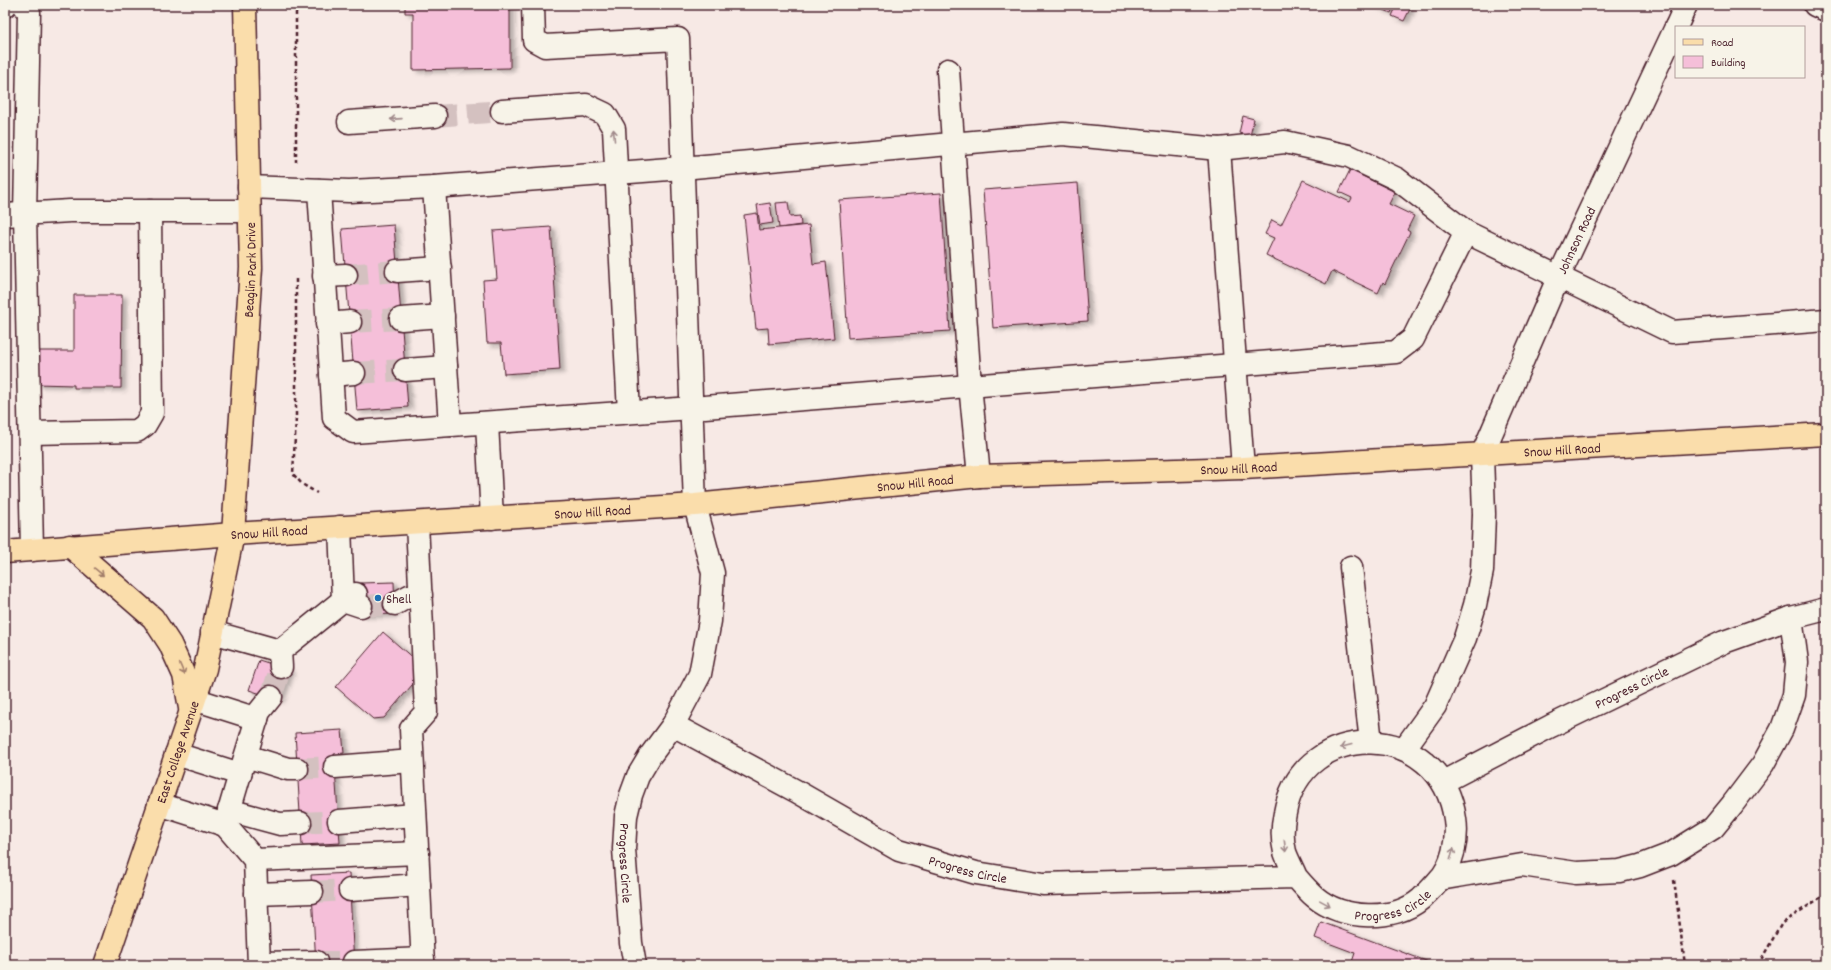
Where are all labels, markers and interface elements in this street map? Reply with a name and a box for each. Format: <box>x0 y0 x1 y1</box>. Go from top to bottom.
legend <box>1675 26 1805 78</box>
text: Road <box>1711 35 1733 52</box>
text: Building <box>1711 55 1746 72</box>
one-way arrow <box>390 115 403 122</box>
one-way arrow <box>610 129 617 142</box>
street label: Johnson Road <box>1553 204 1602 278</box>
street label: Beaglin Park Drive <box>240 222 263 318</box>
street label: Snow Hill Road <box>1523 439 1601 464</box>
street label: Snow Hill Road <box>1200 458 1278 481</box>
street label: Snow Hill Road <box>876 471 955 498</box>
street label: Snow Hill Road <box>554 501 632 526</box>
street label: Snow Hill Road <box>230 521 308 546</box>
one-way arrow <box>94 567 105 576</box>
place label: Shell <box>386 590 412 610</box>
marker: Shell <box>373 593 383 603</box>
street label: Progress Circle <box>1592 662 1673 715</box>
one-way arrow <box>179 663 186 675</box>
street label: East College Avenue <box>152 699 206 806</box>
one-way arrow <box>1340 743 1353 750</box>
street label: Progress Circle <box>612 822 636 904</box>
one-way arrow <box>1281 839 1289 852</box>
one-way arrow <box>1449 847 1456 860</box>
street label: Progress Circle <box>926 851 1008 890</box>
street label: Progress Circle <box>1353 886 1437 927</box>
one-way arrow <box>1319 900 1331 907</box>

